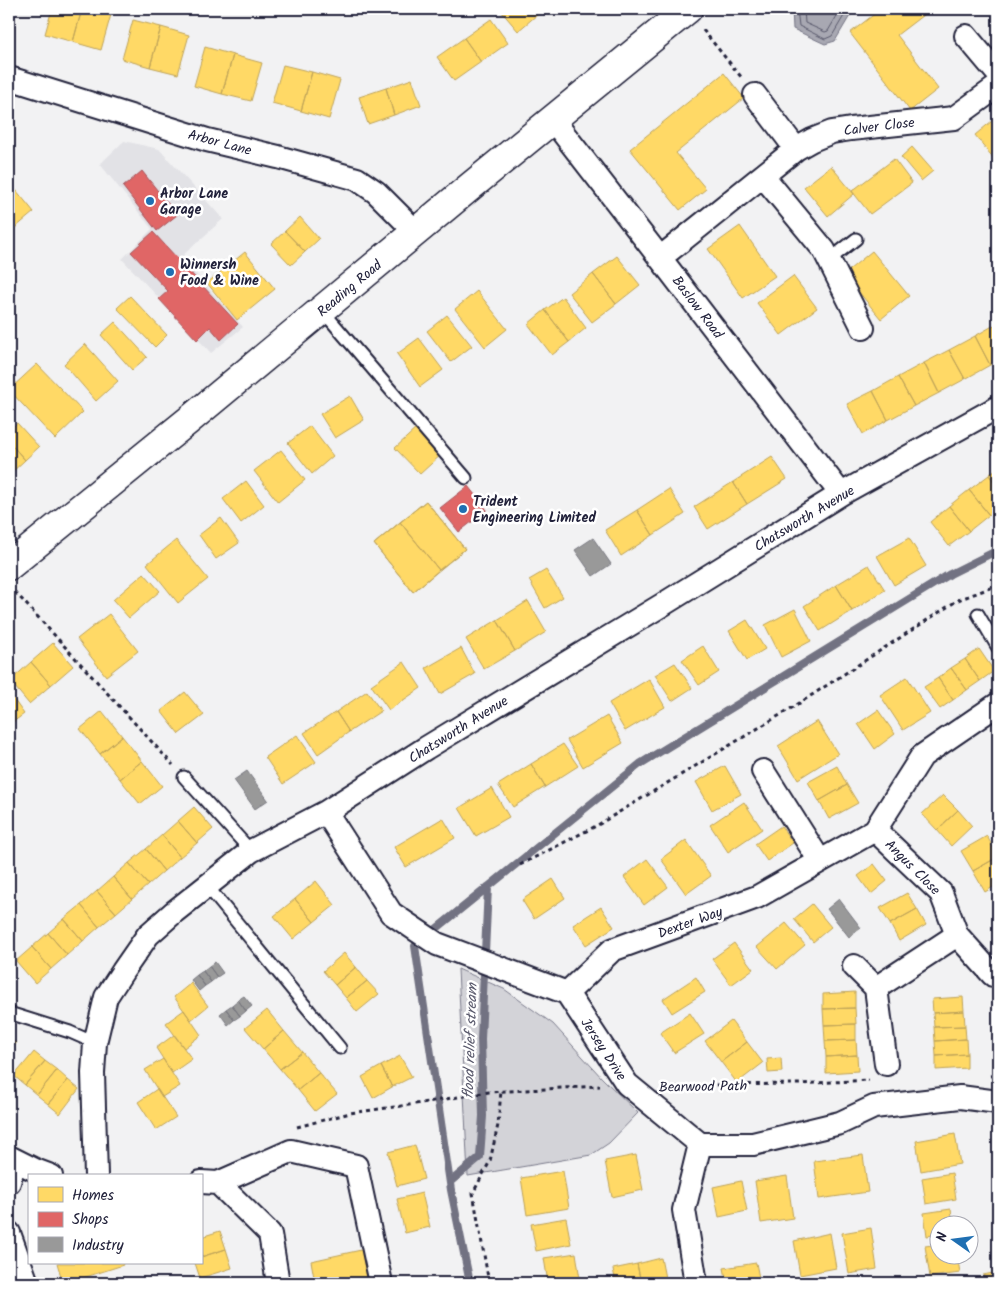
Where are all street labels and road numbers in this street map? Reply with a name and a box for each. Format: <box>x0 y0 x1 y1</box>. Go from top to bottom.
street label: Calver Close <box>842 112 917 142</box>
street label: Arbor Lane <box>185 124 255 162</box>
street label: Reading Road <box>312 254 388 323</box>
street label: Baslow Road <box>666 271 729 345</box>
street label: Chatsworth Avenue <box>750 480 860 558</box>
street label: Chatsworth Avenue <box>404 690 513 769</box>
street label: Angus Close <box>879 835 946 901</box>
street label: Dexter Way <box>655 901 726 945</box>
street label: Jersey Drive <box>575 1014 632 1086</box>
street label: Bearwood Path <box>659 1075 747 1099</box>

